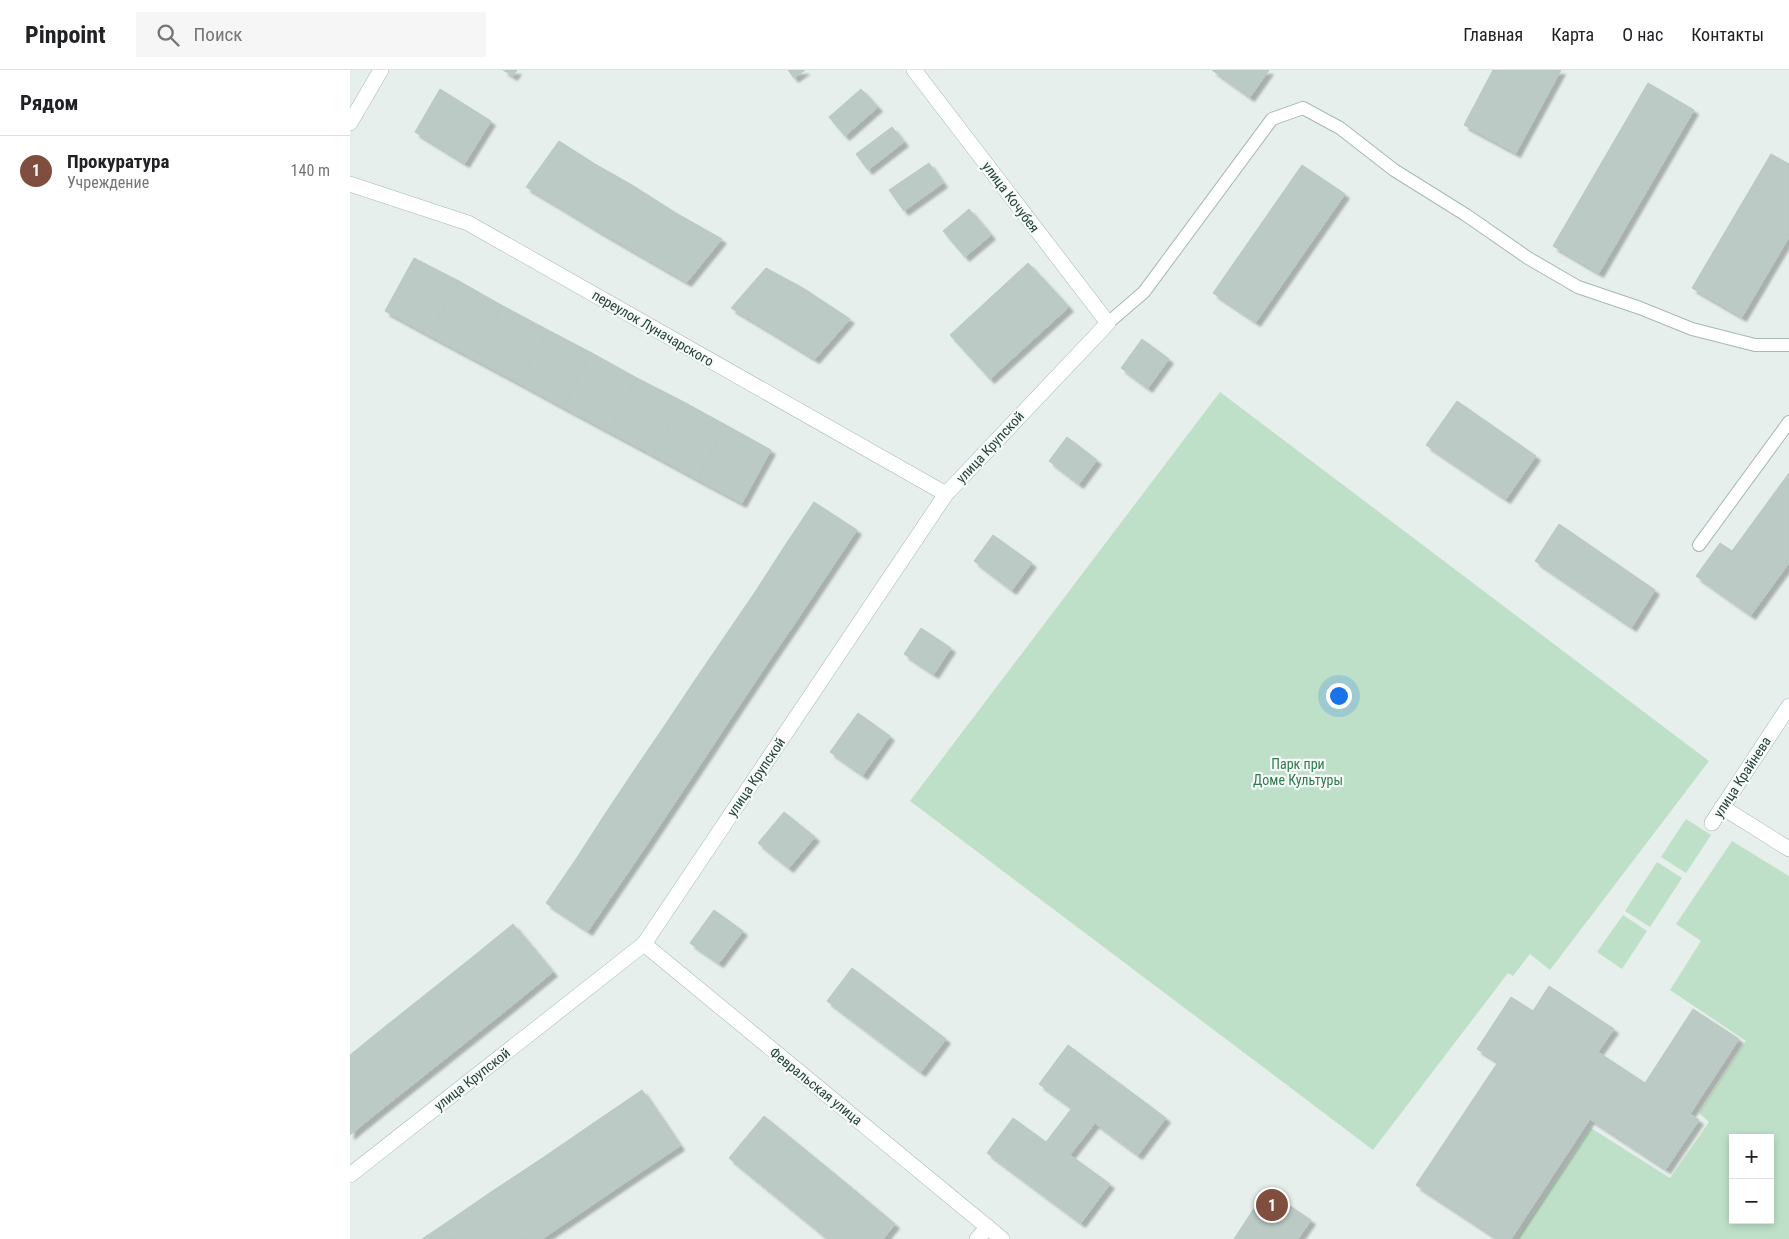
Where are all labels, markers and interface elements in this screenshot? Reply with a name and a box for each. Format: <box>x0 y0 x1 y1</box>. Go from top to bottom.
search box <box>136 12 486 57</box>
text: Pinpoint <box>25 21 106 49</box>
icon: search <box>154 21 182 49</box>
text: Поиск <box>194 23 242 46</box>
text: Главная <box>1463 24 1523 45</box>
text: Карта <box>1551 24 1594 45</box>
text: О нас <box>1622 24 1663 45</box>
text: Контакты <box>1691 24 1764 45</box>
text: Рядом <box>20 91 79 115</box>
text: Прокуратура <box>67 150 169 173</box>
street label: улица Кочубея <box>979 158 1043 236</box>
text: 1 <box>32 161 40 180</box>
text: 140 m <box>291 161 330 180</box>
text: Учреждение <box>67 173 149 192</box>
street label: переулок Луначарского <box>589 287 717 369</box>
street label: улица Крупской <box>953 408 1027 486</box>
your location <box>1326 683 1352 709</box>
street label: улица Крупской <box>724 734 788 820</box>
street label: улица Крайнева <box>1710 734 1774 820</box>
park label: Парк при Доме Культуры <box>1253 756 1343 788</box>
street label: улица Крупской <box>431 1044 513 1114</box>
street label: Февральская улица <box>767 1044 865 1128</box>
map controls <box>1729 1134 1774 1224</box>
button: + <box>1729 1134 1774 1179</box>
button: − <box>1729 1179 1774 1224</box>
pin: 1 <box>1256 1186 1288 1224</box>

